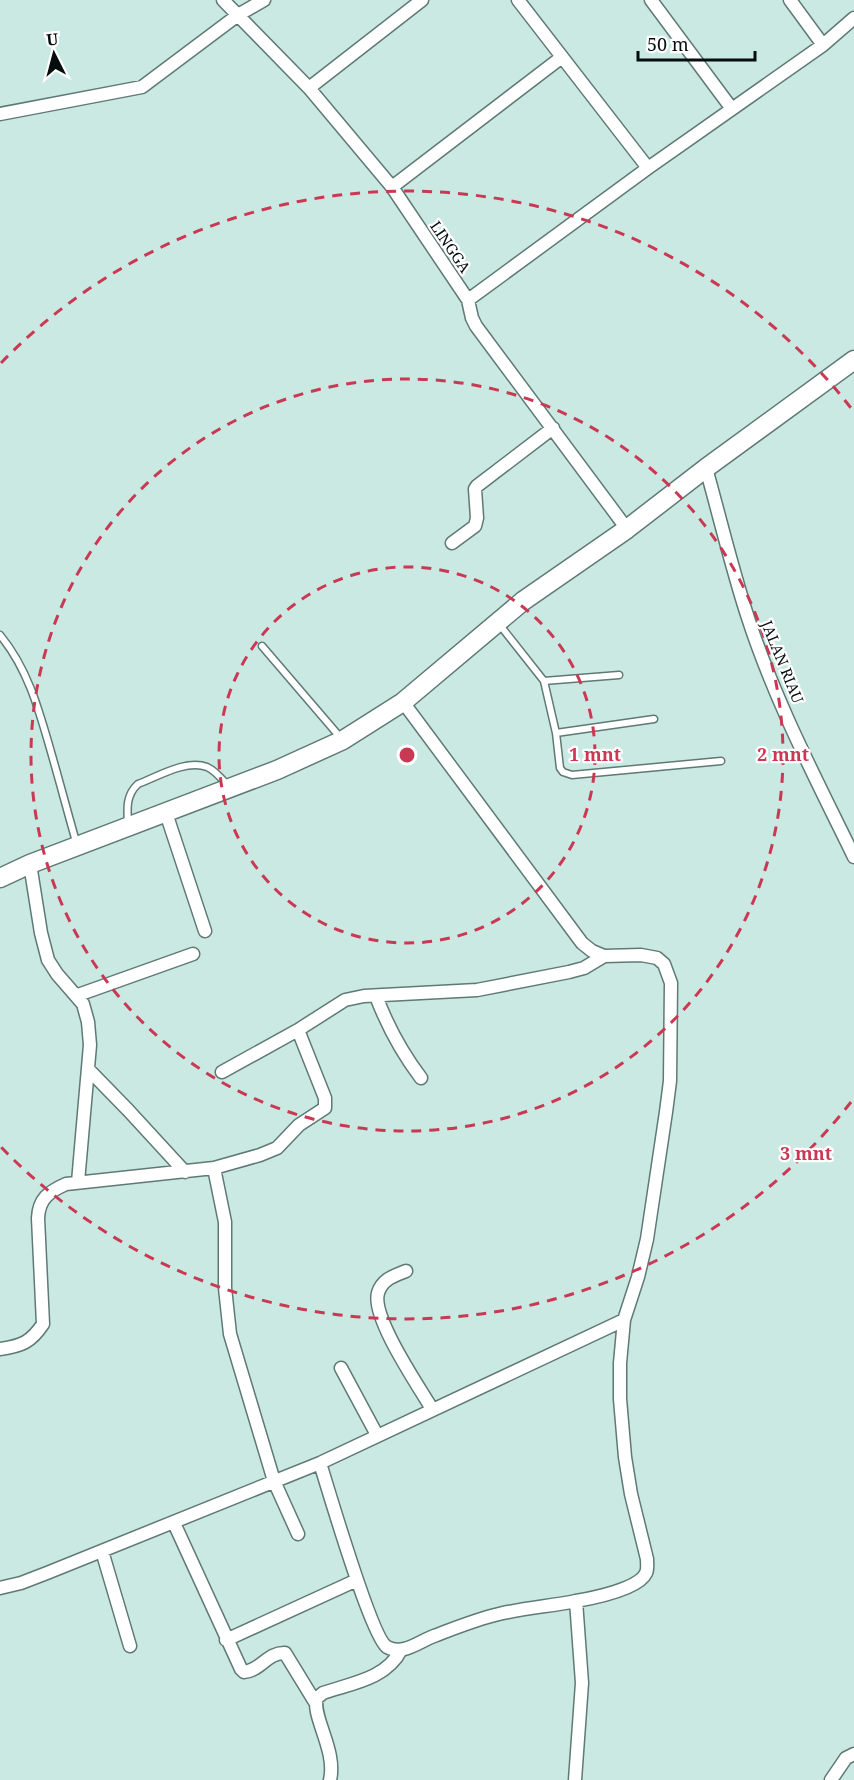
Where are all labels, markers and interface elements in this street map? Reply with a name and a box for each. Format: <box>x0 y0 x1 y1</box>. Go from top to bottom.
north arrow <box>24 24 84 84</box>
scale bar <box>638 24 755 62</box>
text: U <box>45 28 60 51</box>
text: 50 m <box>647 32 689 56</box>
street label: LINGGA <box>426 217 476 277</box>
street label: JALAN RIAU <box>757 616 809 706</box>
text: 1 mnt <box>569 742 621 766</box>
text: 2 mnt <box>757 742 809 766</box>
centre of rings <box>397 745 417 765</box>
text: 3 mnt <box>780 1141 832 1165</box>

